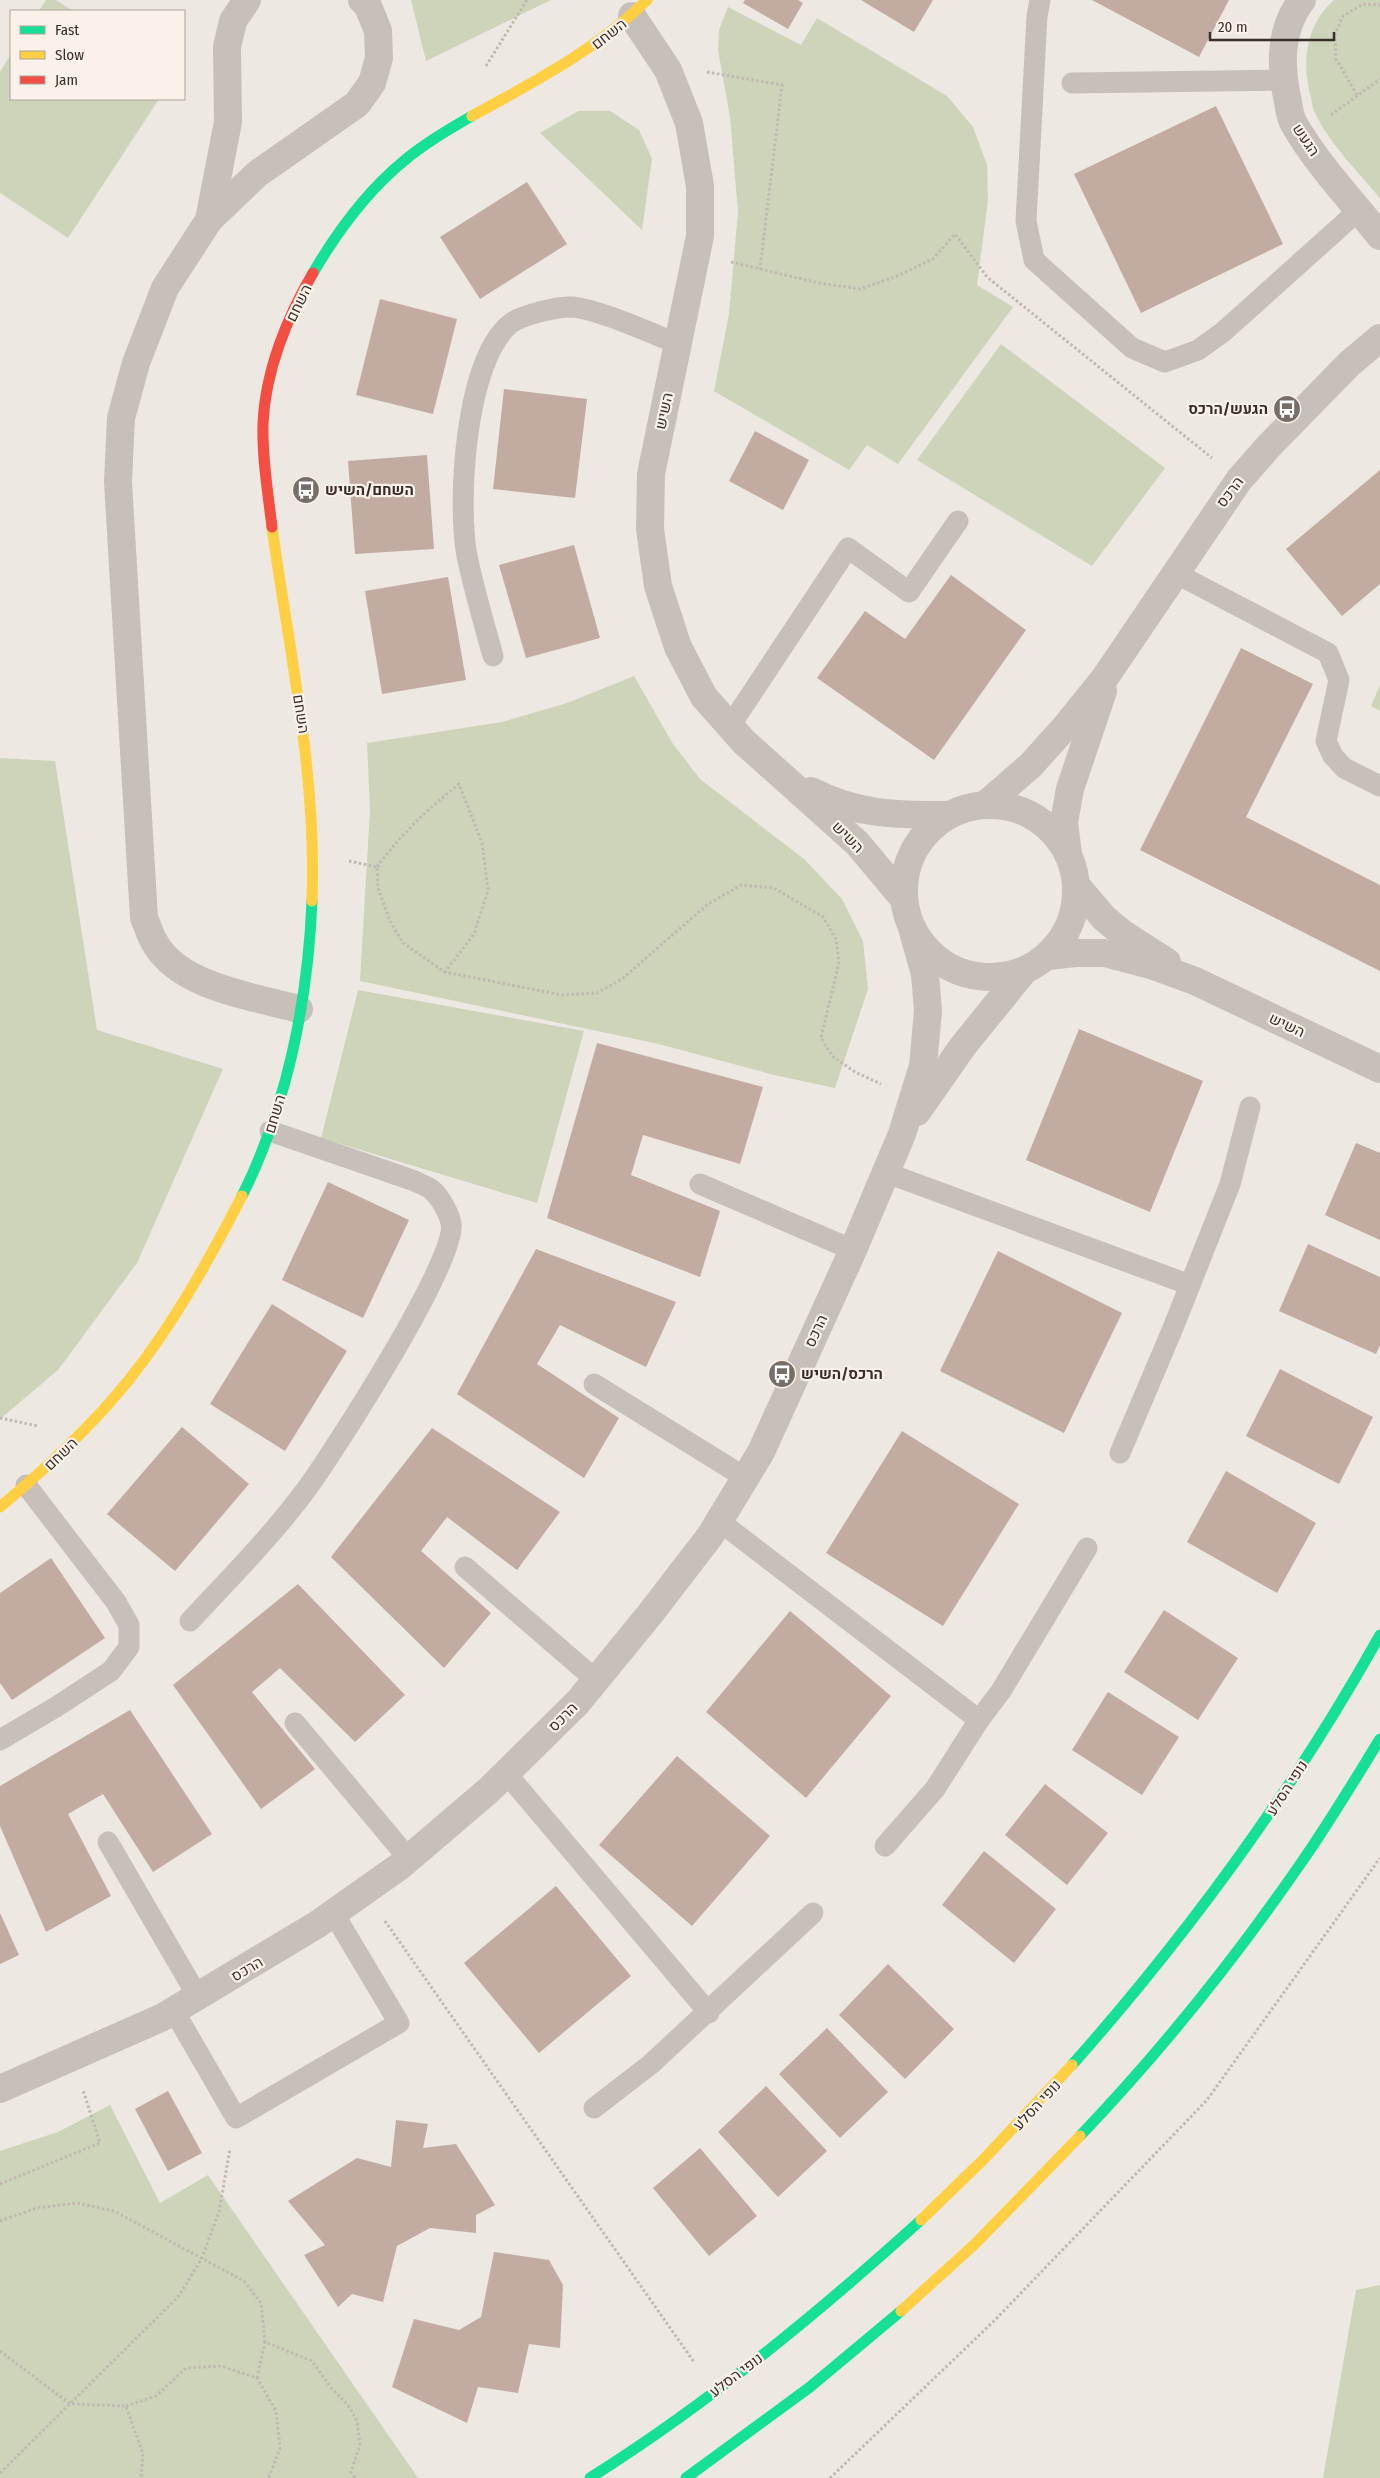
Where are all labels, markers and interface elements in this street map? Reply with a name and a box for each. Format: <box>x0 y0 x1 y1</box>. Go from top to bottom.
legend <box>10 10 185 100</box>
scale bar <box>1210 10 1334 42</box>
street label: השחם <box>588 15 630 53</box>
text: 20 m <box>1218 18 1248 36</box>
text: Fast <box>55 21 79 39</box>
text: Slow <box>55 46 84 64</box>
text: Jam <box>55 71 78 89</box>
street label: הגעש <box>1289 120 1323 160</box>
street label: השחם <box>282 281 316 325</box>
street label: השיש <box>651 391 677 431</box>
bus stop icon: הגעש/הרכס <box>1272 394 1302 424</box>
place label: הגעש/הרכס <box>1188 400 1268 418</box>
street label: הרכס <box>1213 473 1247 511</box>
bus stop icon: השחם/השיש <box>291 475 321 505</box>
place label: השחם/השיש <box>325 481 414 499</box>
street label: השחם <box>289 693 313 735</box>
street label: השיש <box>828 817 868 857</box>
street label: השיש <box>1266 1009 1308 1041</box>
street label: השחם <box>261 1093 289 1135</box>
street label: הרכס <box>801 1312 831 1350</box>
bus stop icon: הרכס/השיש <box>767 1359 797 1389</box>
place label: הרכס/השיש <box>801 1365 883 1383</box>
street label: השחם <box>41 1434 81 1474</box>
street label: הרכס <box>545 1699 581 1735</box>
street label: נופי הסלע <box>1263 1757 1311 1819</box>
street label: הרכס <box>228 1953 266 1985</box>
street label: נופי הסלע <box>1009 2076 1065 2134</box>
street label: נופי הסלע <box>706 2349 766 2401</box>

